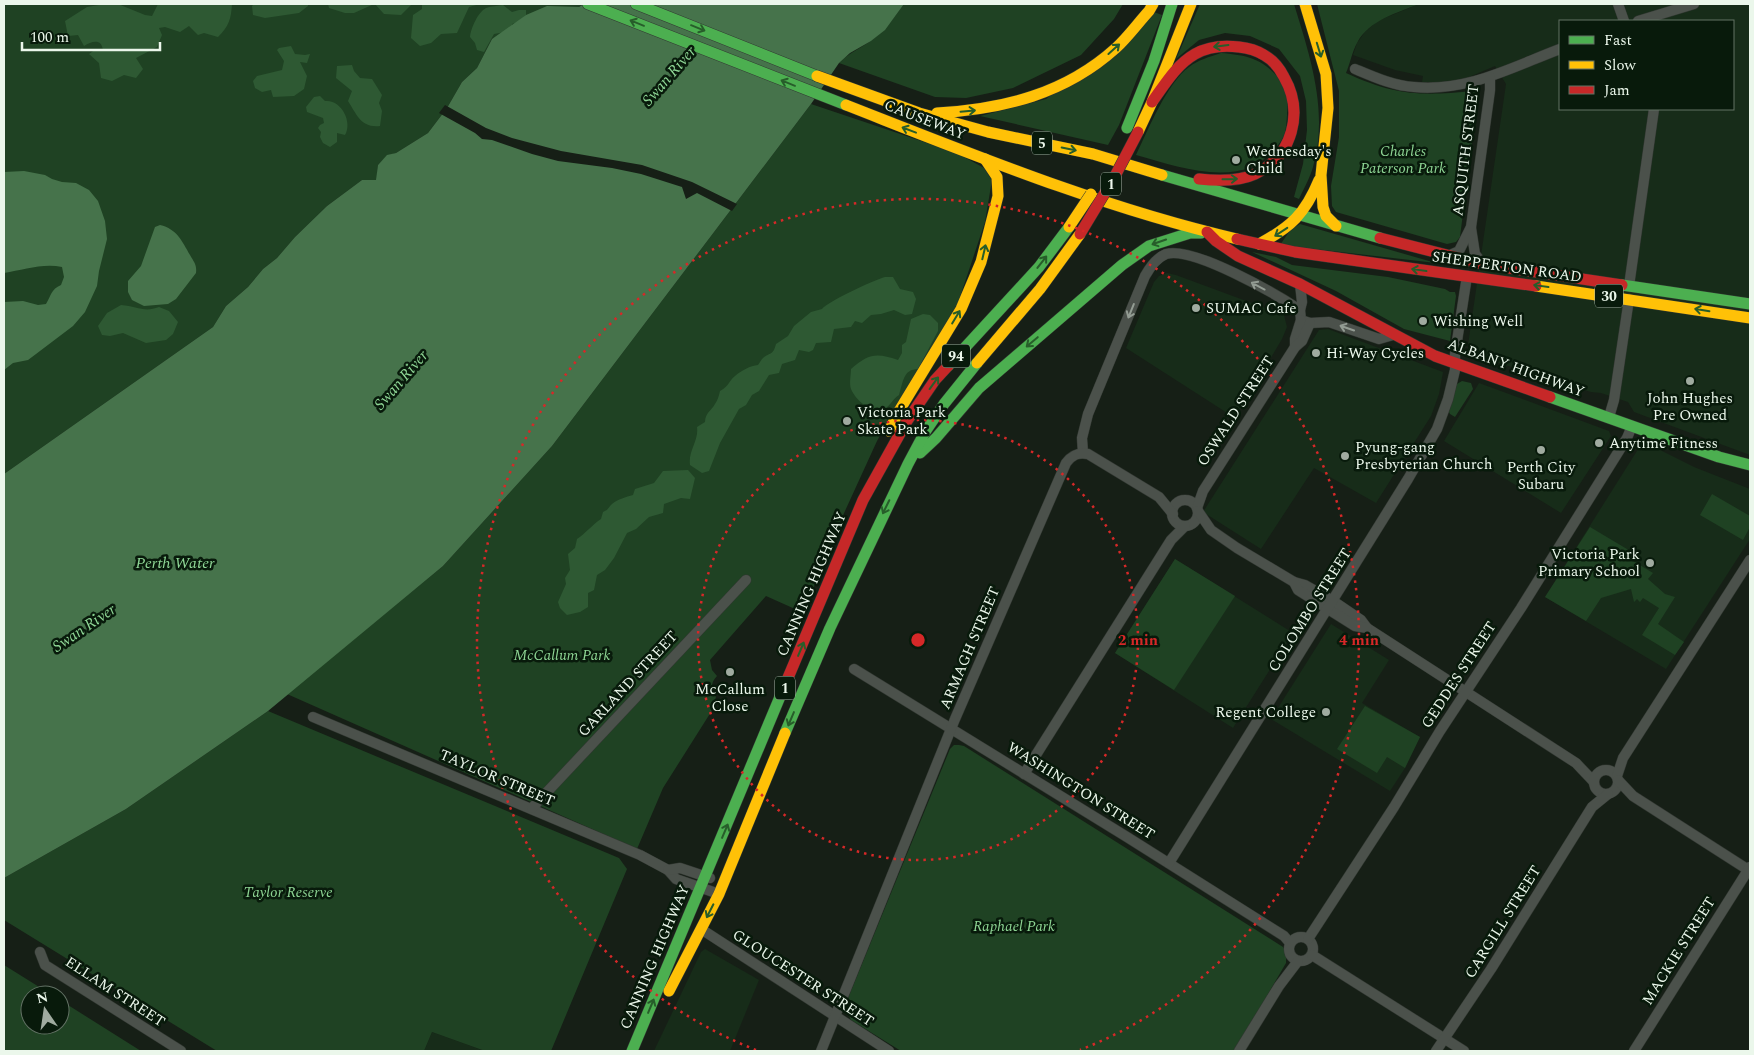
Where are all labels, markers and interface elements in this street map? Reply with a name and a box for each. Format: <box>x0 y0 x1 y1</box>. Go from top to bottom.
one-way arrow <box>630 18 645 28</box>
scale bar <box>22 20 160 52</box>
legend <box>1559 20 1734 110</box>
one-way arrow <box>690 25 705 34</box>
text: 100 m <box>30 26 69 49</box>
text: Fast <box>1604 29 1632 52</box>
water label: Swan River <box>636 40 702 111</box>
one-way arrow <box>1213 41 1229 51</box>
one-way arrow <box>1315 42 1325 58</box>
one-way arrow <box>1108 43 1121 55</box>
text: Slow <box>1604 54 1636 77</box>
one-way arrow <box>781 78 797 87</box>
text: Jam <box>1604 79 1630 102</box>
street label: ASQUITH STREET <box>1446 83 1486 217</box>
street label: CAUSEWAY <box>881 94 970 146</box>
one-way arrow <box>959 106 975 116</box>
one-way arrow <box>902 125 917 134</box>
road number: 5 <box>1032 132 1052 154</box>
place label: Wednesday's Child <box>1246 140 1332 180</box>
park label: Charles Paterson Park <box>1360 140 1446 180</box>
one-way arrow <box>1060 145 1076 154</box>
marker: Wednesday's Child <box>1230 154 1242 166</box>
road number: 1 <box>1101 172 1121 195</box>
one-way arrow <box>1221 174 1237 184</box>
one-way arrow <box>1274 226 1288 237</box>
one-way arrow <box>1152 238 1168 247</box>
one-way arrow <box>980 244 989 260</box>
street label: SHEPPERTON ROAD <box>1431 245 1583 289</box>
one-way arrow <box>1037 256 1048 269</box>
one-way arrow <box>1411 264 1427 274</box>
one-way arrow <box>1250 281 1265 291</box>
one-way arrow <box>1534 281 1550 291</box>
road number: 30 <box>1595 284 1623 308</box>
place label: SUMAC Cafe <box>1206 297 1296 320</box>
marker: SUMAC Cafe <box>1190 302 1202 314</box>
one-way arrow <box>1125 303 1135 318</box>
one-way arrow <box>1694 305 1710 315</box>
one-way arrow <box>952 310 962 324</box>
place label: Wishing Well <box>1433 310 1523 333</box>
marker: Wishing Well <box>1417 315 1429 327</box>
one-way arrow <box>1340 323 1355 332</box>
street label: ALBANY HIGHWAY <box>1444 332 1588 404</box>
one-way arrow <box>1026 336 1039 347</box>
place label: Hi-Way Cycles <box>1326 342 1424 365</box>
water label: Swan River <box>368 344 434 415</box>
road number: 94 <box>942 344 970 368</box>
marker: Hi-Way Cycles <box>1310 347 1322 359</box>
street label: OSWALD STREET <box>1192 351 1280 471</box>
marker: John Hughes Pre Owned <box>1684 375 1696 387</box>
one-way arrow <box>928 377 939 390</box>
place label: John Hughes Pre Owned <box>1647 387 1733 427</box>
place label: Victoria Park Skate Park <box>857 401 946 441</box>
marker: Victoria Park Skate Park <box>841 415 853 427</box>
place label: Anytime Fitness <box>1609 432 1718 455</box>
place label: Pyung-gang Presbyterian Church <box>1355 436 1493 476</box>
marker: Anytime Fitness <box>1593 437 1605 449</box>
marker: Perth City Subaru <box>1535 444 1547 456</box>
marker: Pyung-gang Presbyterian Church <box>1339 450 1351 462</box>
place label: Perth City Subaru <box>1507 456 1576 496</box>
one-way arrow <box>881 500 891 515</box>
street label: CANNING HIGHWAY <box>771 508 853 660</box>
place label: Victoria Park Primary School <box>1538 543 1640 583</box>
street label: COLOMBO STREET <box>1263 544 1357 676</box>
water label: Perth Water <box>135 551 215 575</box>
marker: Victoria Park Primary School <box>1644 557 1656 569</box>
street label: ARMAGH STREET <box>934 583 1006 713</box>
water label: Swan River <box>47 597 121 658</box>
street label: GEDDES STREET <box>1416 617 1502 733</box>
street label: GARLAND STREET <box>573 626 683 742</box>
text: 2 min <box>1118 629 1158 652</box>
text: 4 min <box>1339 629 1379 652</box>
centre of rings <box>909 631 927 649</box>
one-way arrow <box>796 642 806 657</box>
park label: McCallum Park <box>514 644 610 667</box>
marker: McCallum Close <box>724 666 736 678</box>
road number: 1 <box>775 676 795 700</box>
place label: McCallum Close <box>695 678 765 718</box>
place label: Regent College <box>1215 701 1316 724</box>
marker: Regent College <box>1320 706 1332 718</box>
one-way arrow <box>785 711 795 726</box>
street label: WASHINGTON STREET <box>1003 736 1159 846</box>
street label: TAYLOR STREET <box>436 743 558 813</box>
one-way arrow <box>721 824 730 839</box>
street label: CARGILL STREET <box>1459 861 1547 983</box>
park label: Taylor Reserve <box>243 881 333 904</box>
street label: CANNING HIGHWAY <box>614 881 696 1033</box>
street label: MACKIE STREET <box>1636 892 1722 1010</box>
one-way arrow <box>705 904 715 919</box>
park label: Raphael Park <box>973 915 1055 938</box>
street label: GLOUCESTER STREET <box>728 923 878 1033</box>
street label: ELLAM STREET <box>60 951 170 1033</box>
north arrow <box>20 985 70 1035</box>
text: N <box>34 986 50 1009</box>
one-way arrow <box>646 999 656 1014</box>

